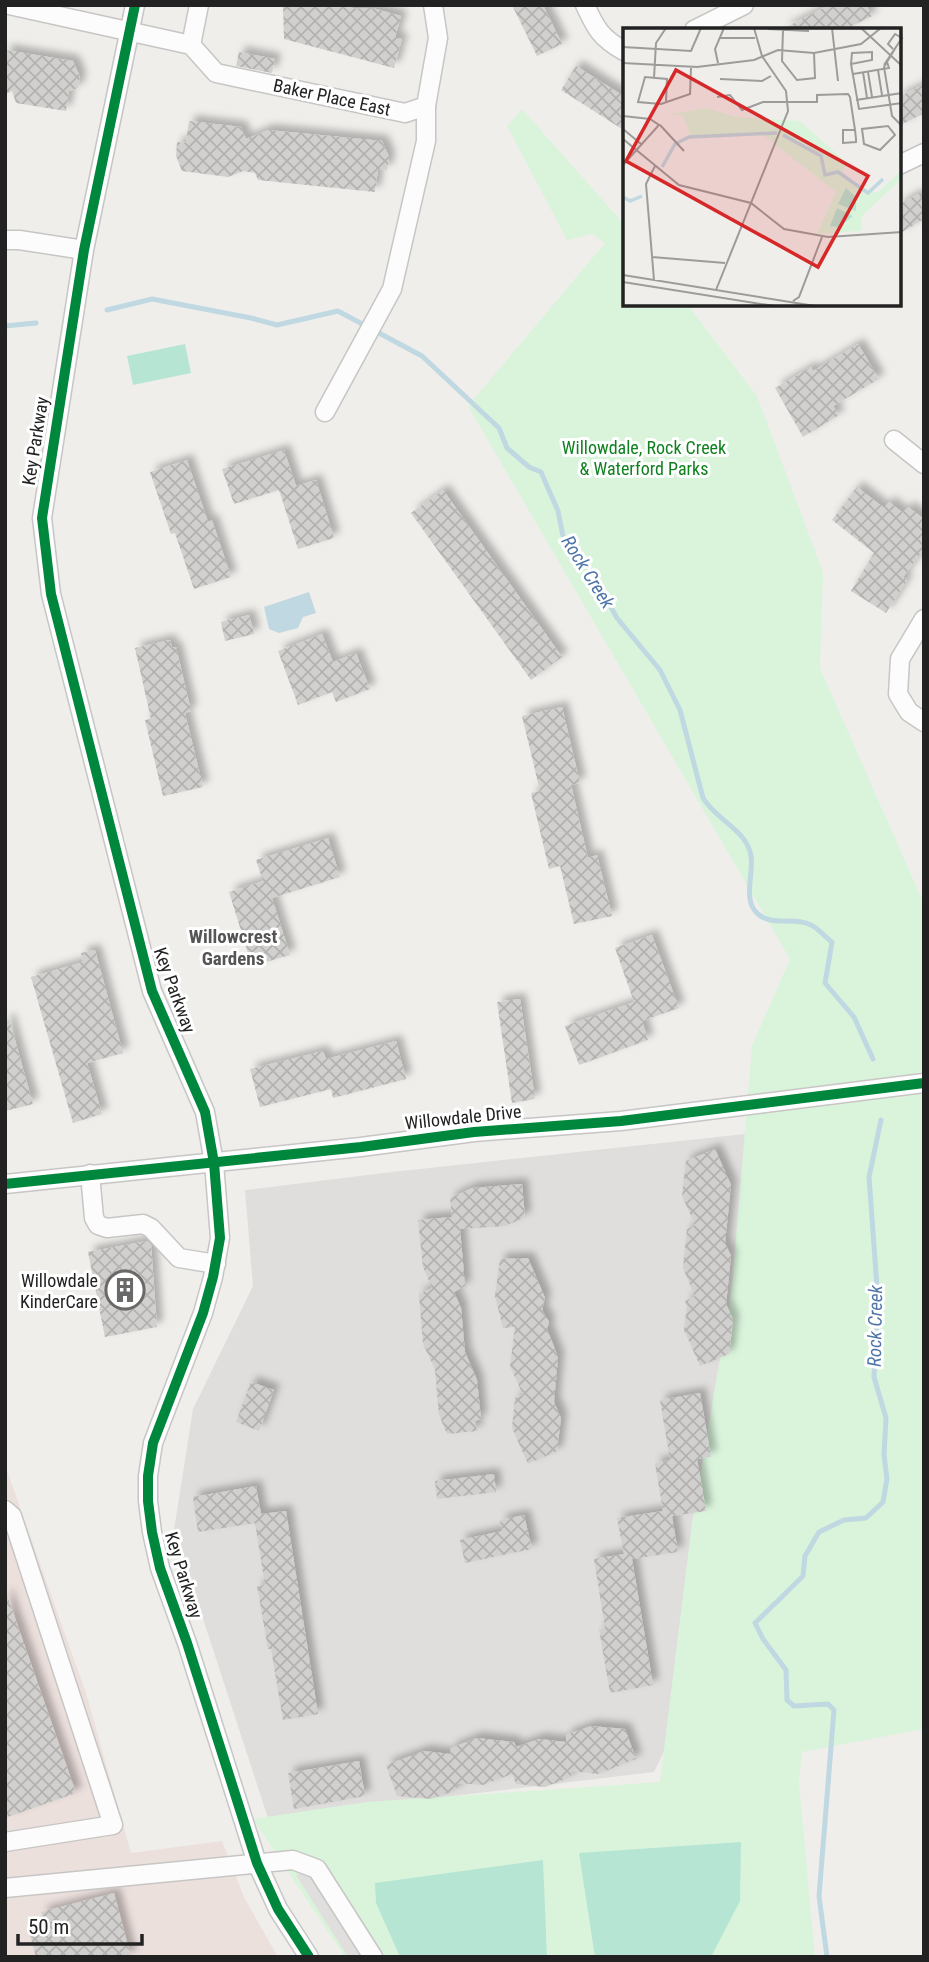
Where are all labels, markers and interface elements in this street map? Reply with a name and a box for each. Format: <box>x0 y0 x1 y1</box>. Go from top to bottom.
inset map <box>623 28 901 306</box>
street label: Baker Place East <box>272 74 392 120</box>
street label: Key Parkway <box>18 395 52 487</box>
park label: Willowdale, Rock Creek & Waterford Parks <box>562 437 726 479</box>
water label: Rock Creek <box>557 531 620 613</box>
district label: Willowcrest Gardens <box>189 925 277 970</box>
street label: Key Parkway <box>150 944 200 1036</box>
street label: Willowdale Drive <box>404 1100 522 1134</box>
building icon: Willowdale KinderCare <box>104 1269 146 1311</box>
place label: Willowdale KinderCare <box>20 1270 98 1312</box>
water label: Rock Creek <box>863 1284 887 1367</box>
street label: Key Parkway <box>161 1529 207 1621</box>
scale bar <box>18 1902 142 1946</box>
text: 50 m <box>28 1915 69 1939</box>

